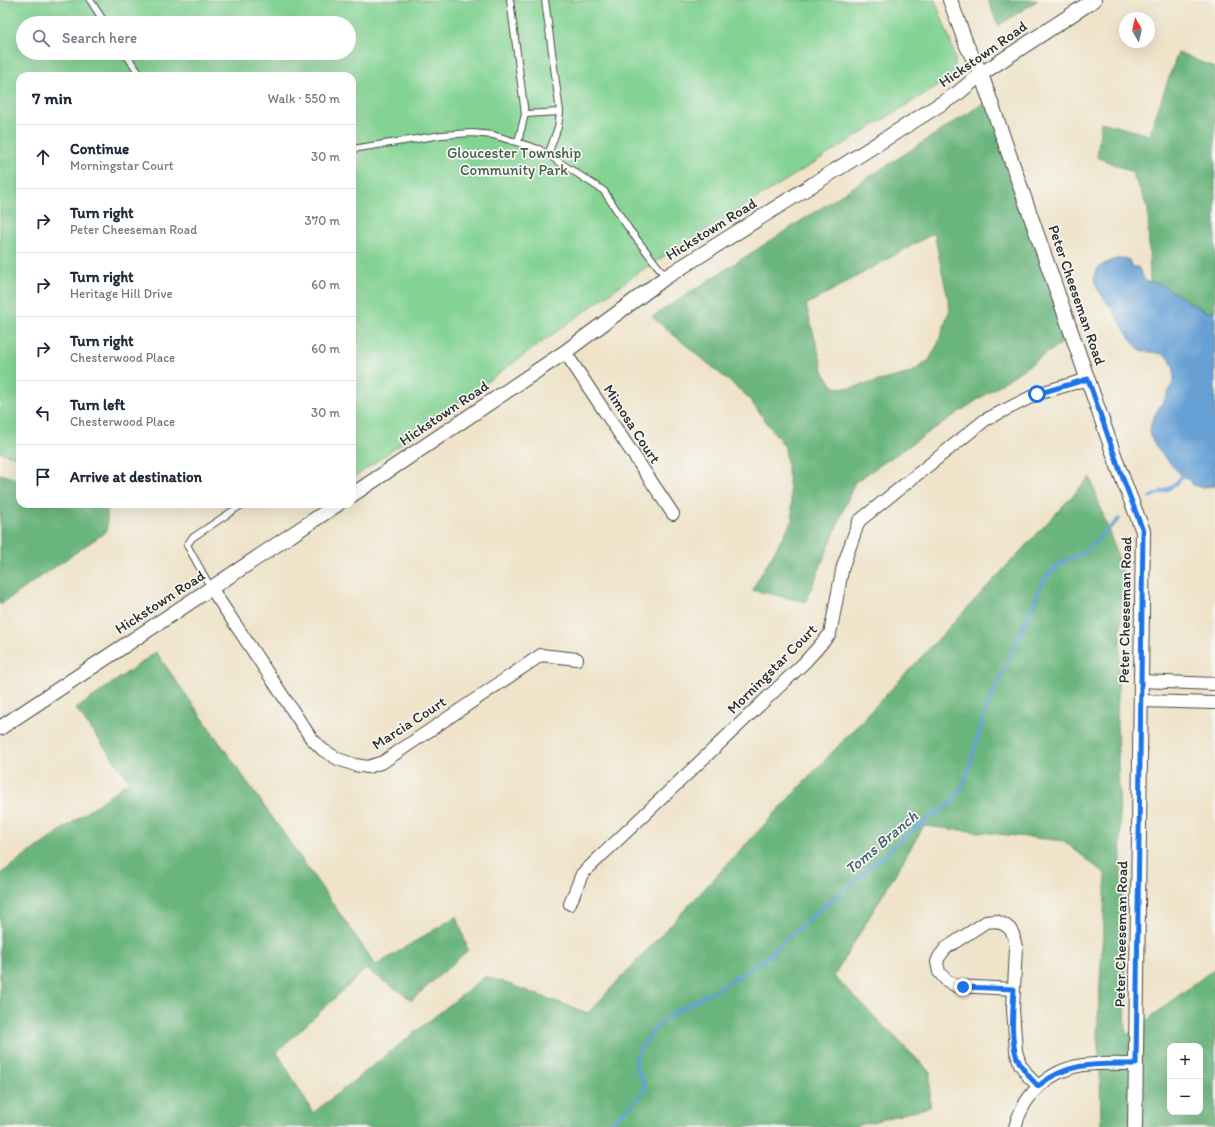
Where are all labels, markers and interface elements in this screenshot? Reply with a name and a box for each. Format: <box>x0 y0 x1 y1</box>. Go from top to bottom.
north arrow <box>1119 12 1155 48</box>
search box <box>16 16 356 60</box>
street label: Hickstown Road <box>935 16 1031 91</box>
icon: search <box>30 27 52 49</box>
text: Search here <box>62 29 137 47</box>
text: 7 min <box>32 88 72 108</box>
text: Walk · 550 m <box>268 91 340 106</box>
text: Continue <box>70 140 129 158</box>
park label: Gloucester Township Community Park <box>447 144 581 179</box>
icon: ahead <box>32 146 54 168</box>
text: 30 m <box>311 149 340 164</box>
text: Morningstar Court <box>70 158 174 173</box>
street label: Hickstown Road <box>662 193 760 264</box>
text: Turn right <box>70 204 134 222</box>
icon: right <box>32 210 54 232</box>
text: 370 m <box>305 213 340 228</box>
text: Peter Cheeseman Road <box>70 222 197 237</box>
street label: Peter Cheeseman Road <box>1045 223 1110 368</box>
text: Turn right <box>70 268 134 286</box>
icon: right <box>32 274 54 296</box>
text: 60 m <box>311 277 340 292</box>
text: Heritage Hill Drive <box>70 286 173 301</box>
text: Turn right <box>70 332 134 350</box>
icon: right <box>32 338 54 360</box>
text: 60 m <box>311 341 340 356</box>
text: Chesterwood Place <box>70 350 175 365</box>
street label: Hickstown Road <box>396 376 493 449</box>
street label: Mimosa Court <box>600 381 664 467</box>
route start <box>1028 385 1046 403</box>
text: Turn left <box>70 396 125 414</box>
icon: left <box>32 402 54 424</box>
text: 30 m <box>311 405 340 420</box>
text: Chesterwood Place <box>70 414 175 429</box>
icon: arrive <box>32 466 54 488</box>
text: Arrive at destination <box>70 468 202 486</box>
street label: Peter Cheeseman Road <box>1115 536 1135 684</box>
street label: Hickstown Road <box>112 566 209 638</box>
street label: Morningstar Court <box>723 620 821 718</box>
street label: Marcia Court <box>369 692 450 754</box>
water label: Toms Branch <box>841 806 922 878</box>
street label: Peter Cheeseman Road <box>1111 860 1131 1008</box>
route end <box>954 978 972 996</box>
map controls <box>1167 1043 1203 1115</box>
button: + <box>1167 1043 1203 1079</box>
button: − <box>1167 1079 1203 1115</box>

